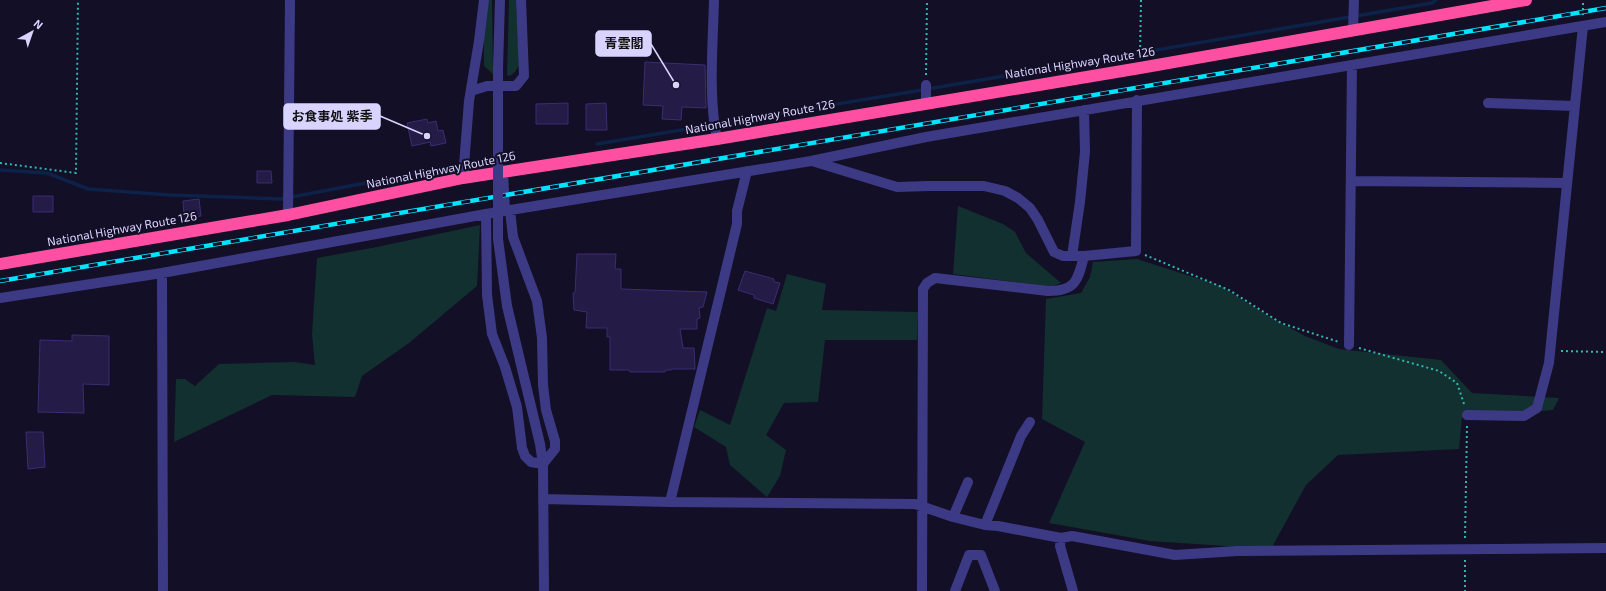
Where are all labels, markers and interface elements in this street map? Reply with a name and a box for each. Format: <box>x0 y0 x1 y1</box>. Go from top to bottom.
north arrow <box>12 12 52 52</box>
text: N <box>32 16 46 32</box>
callout: 青雲閣 <box>596 31 651 56</box>
text: 青雲閣 <box>604 35 644 51</box>
street label: National Highway Route 126 <box>1004 43 1156 81</box>
street label: National Highway Route 126 <box>684 96 836 136</box>
callout: お食事処 紫季 <box>284 104 380 129</box>
text: お食事処 紫季 <box>292 108 372 124</box>
street label: National Highway Route 126 <box>365 148 517 190</box>
street label: National Highway Route 126 <box>46 208 198 248</box>

